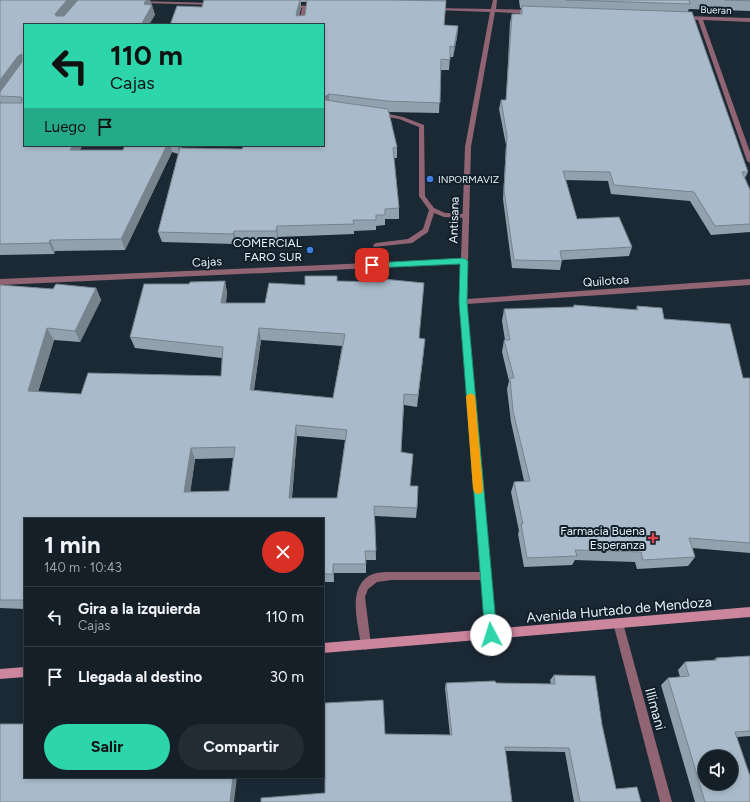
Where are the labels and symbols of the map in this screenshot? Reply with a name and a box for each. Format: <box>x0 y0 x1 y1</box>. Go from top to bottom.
street label: Bueran <box>700 3 732 17</box>
place label: INPORMAVIZ <box>438 173 499 186</box>
marker: INPORMAVIZ <box>425 174 435 184</box>
street label: Antisana <box>446 196 462 244</box>
place label: COMERCIAL FARO SUR <box>233 236 303 264</box>
marker: COMERCIAL FARO SUR <box>305 245 315 255</box>
pin <box>355 248 389 282</box>
street label: Cajas <box>192 254 223 270</box>
street label: Quilotoa <box>583 272 629 290</box>
place label: Farmacia Buena Esperanza <box>560 524 645 552</box>
marker: Farmacia Buena Esperanza <box>648 533 658 543</box>
street label: Avenida Hurtado de Mendoza <box>526 593 712 627</box>
position arrow <box>470 614 512 656</box>
street label: Illimani <box>641 686 669 732</box>

